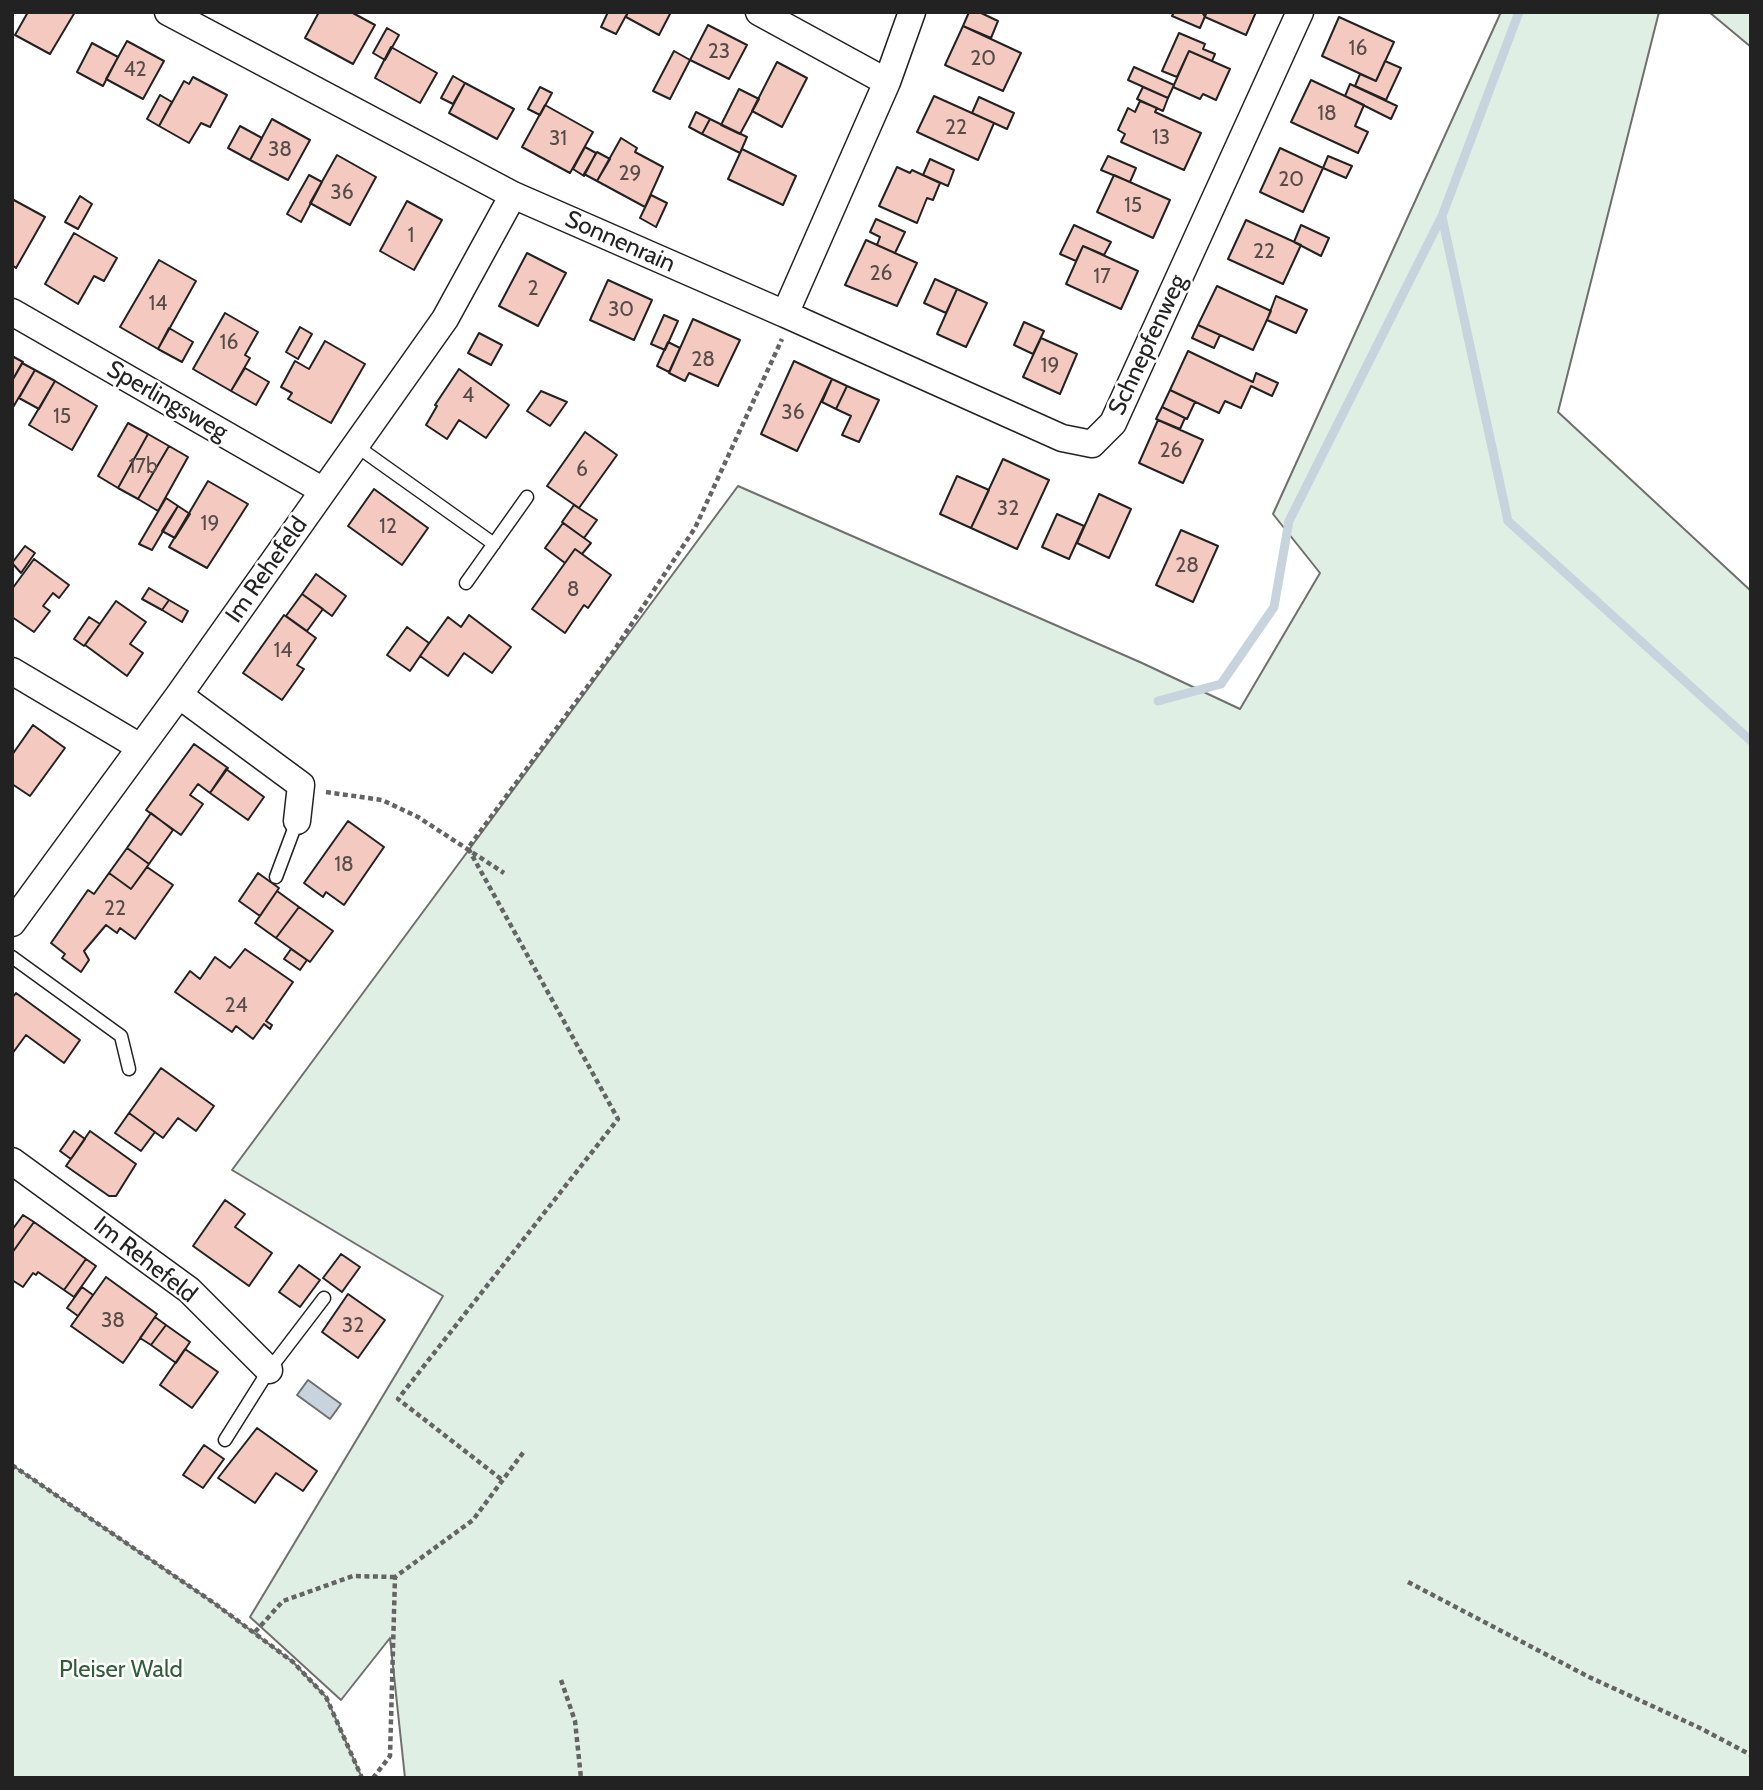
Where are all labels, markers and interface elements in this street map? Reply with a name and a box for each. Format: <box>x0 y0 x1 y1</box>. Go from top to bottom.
house number: 16 <box>1349 36 1367 62</box>
house number: 23 <box>708 39 730 65</box>
house number: 20 <box>970 46 996 72</box>
house number: 42 <box>123 57 147 83</box>
house number: 18 <box>1317 101 1337 127</box>
house number: 22 <box>945 115 967 141</box>
house number: 13 <box>1152 125 1170 151</box>
house number: 31 <box>549 126 567 152</box>
house number: 38 <box>268 137 292 163</box>
house number: 29 <box>619 161 641 187</box>
house number: 20 <box>1278 167 1304 193</box>
house number: 36 <box>330 180 354 206</box>
house number: 15 <box>1124 193 1142 219</box>
street label: Sonnenrain <box>561 205 679 279</box>
house number: 1 <box>408 223 414 249</box>
house number: 22 <box>1253 239 1275 265</box>
house number: 26 <box>870 261 892 287</box>
house number: 17 <box>1093 264 1111 290</box>
street label: Schnepfenweg <box>1103 270 1193 420</box>
house number: 2 <box>527 276 539 302</box>
house number: 14 <box>149 291 167 317</box>
house number: 30 <box>608 297 634 323</box>
house number: 16 <box>220 330 238 356</box>
house number: 28 <box>691 347 715 373</box>
house number: 19 <box>1041 353 1059 379</box>
street label: Sperlingsweg <box>101 355 233 447</box>
house number: 4 <box>462 383 474 409</box>
house number: 36 <box>781 400 805 426</box>
house number: 15 <box>53 404 71 430</box>
house number: 26 <box>1160 438 1182 464</box>
house number: 17b <box>128 454 158 480</box>
house number: 6 <box>576 457 588 483</box>
house number: 32 <box>997 496 1019 522</box>
house number: 19 <box>201 511 219 537</box>
street label: Im Rehefeld <box>220 511 314 629</box>
house number: 12 <box>379 514 397 540</box>
house number: 28 <box>1175 553 1199 579</box>
house number: 8 <box>567 577 579 603</box>
house number: 14 <box>274 638 292 664</box>
house number: 18 <box>334 852 354 878</box>
house number: 22 <box>104 896 126 922</box>
house number: 24 <box>224 993 248 1019</box>
street label: Im Rehefeld <box>88 1211 202 1309</box>
house number: 38 <box>101 1308 125 1334</box>
house number: 32 <box>342 1313 364 1339</box>
park label: Pleiser Wald <box>59 1656 183 1684</box>

